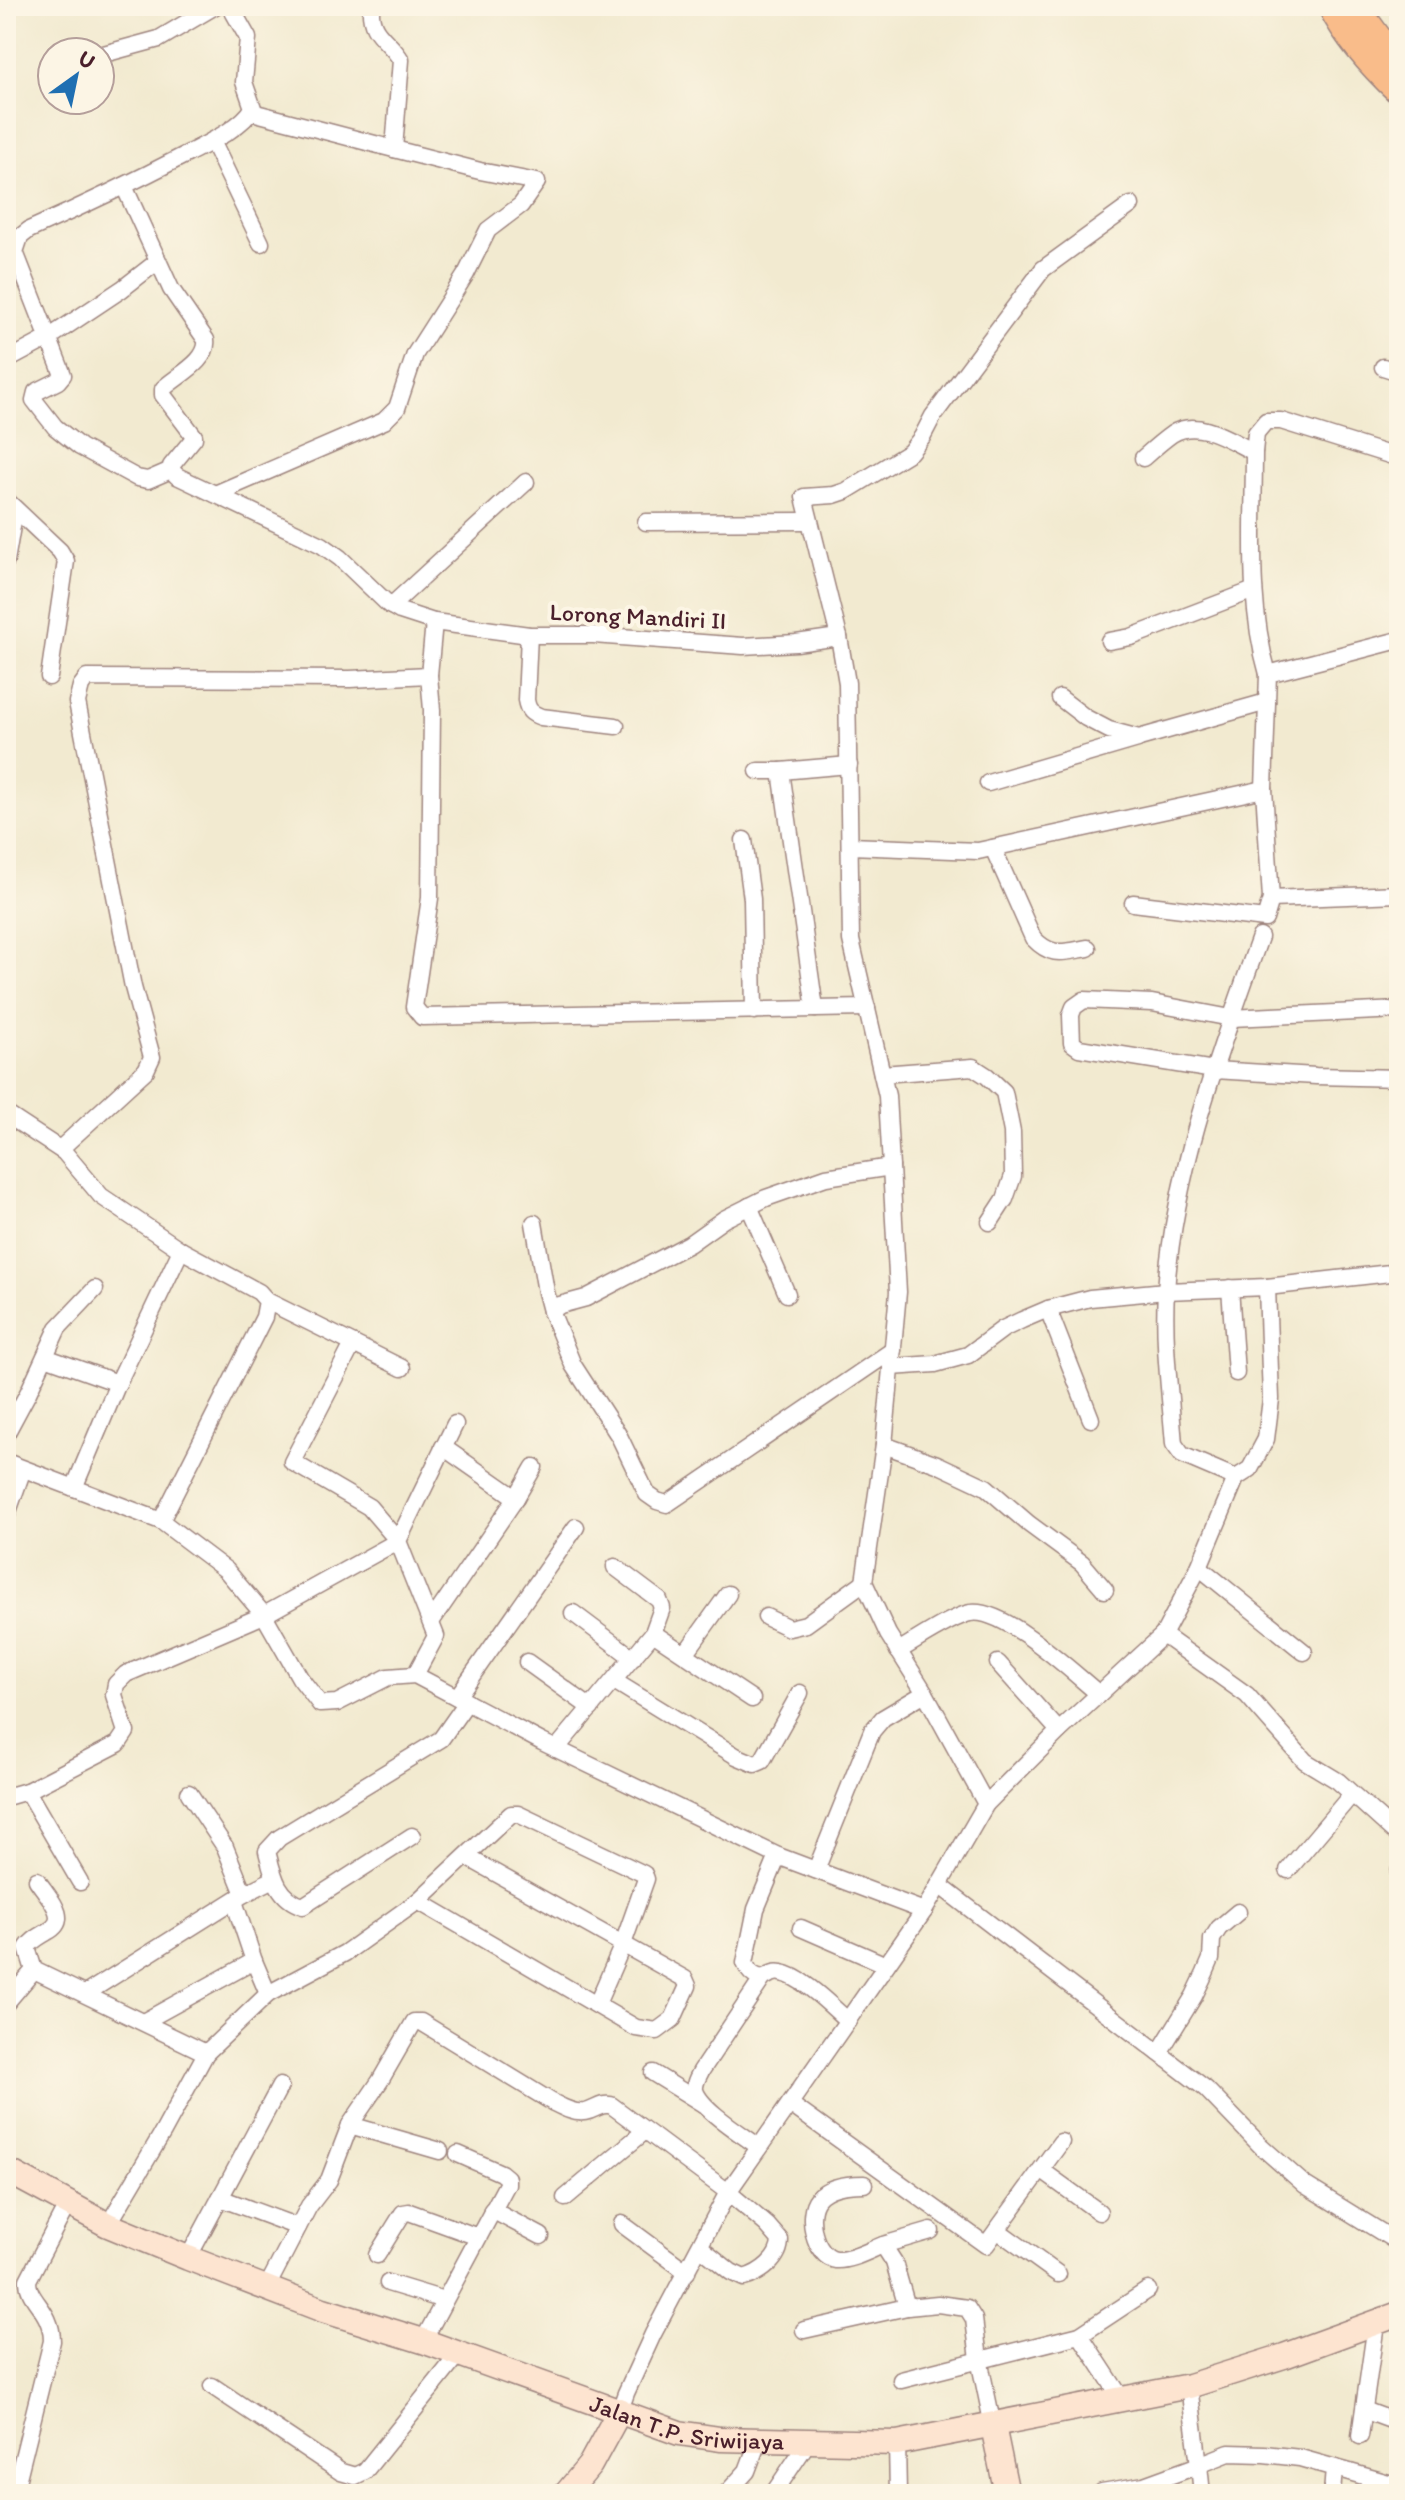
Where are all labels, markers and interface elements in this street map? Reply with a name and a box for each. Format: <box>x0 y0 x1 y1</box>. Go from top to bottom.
north arrow <box>36 36 116 116</box>
text: U <box>73 44 100 75</box>
street label: Lorong Mandiri II <box>549 597 727 635</box>
street label: Jalan T.P. Sriwijaya <box>586 2388 785 2455</box>

